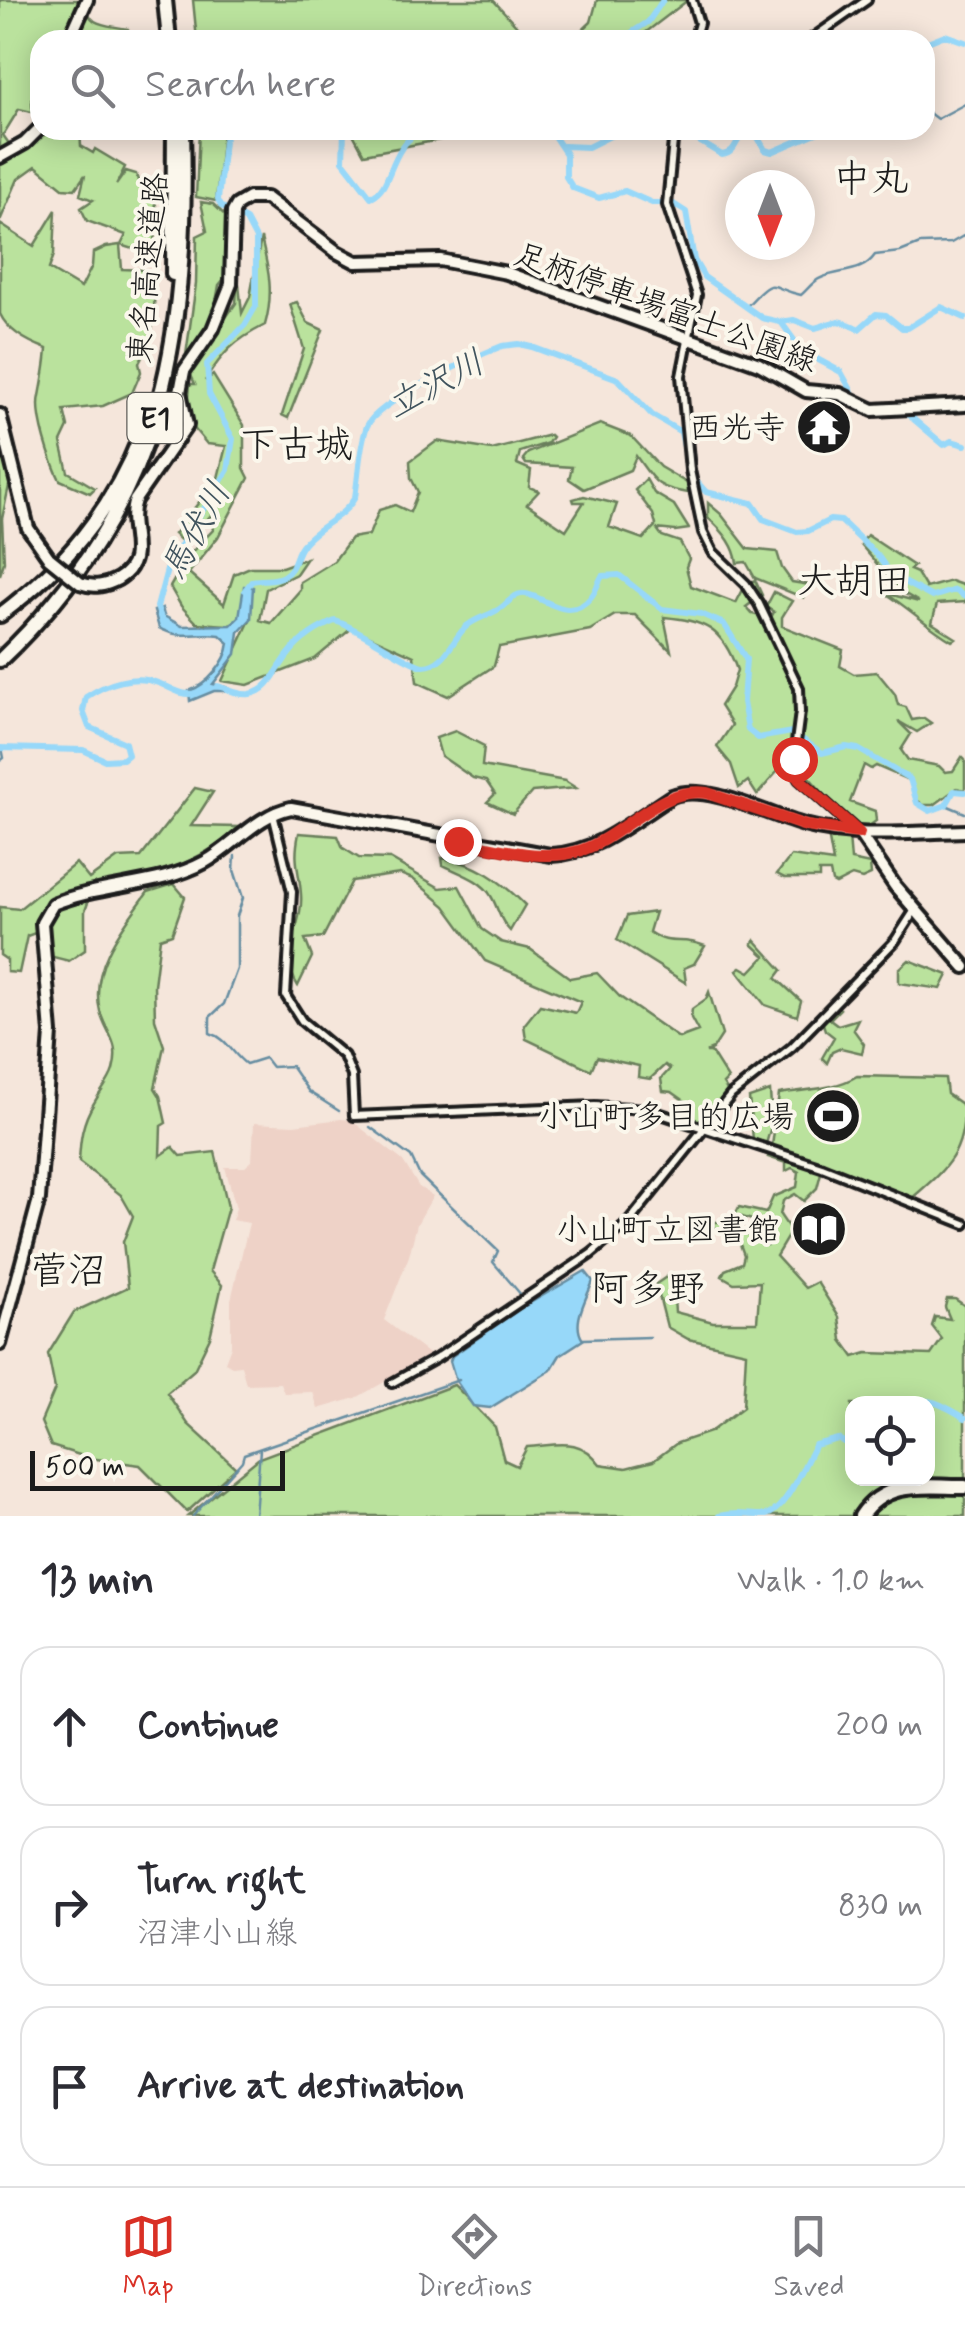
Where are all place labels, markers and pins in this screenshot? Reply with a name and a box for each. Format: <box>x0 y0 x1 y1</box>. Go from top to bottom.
temple icon: 西光寺 <box>794 397 854 457</box>
place label: 西光寺 <box>689 408 785 450</box>
sports icon: 小山町多目的広場 <box>803 1086 863 1146</box>
place label: 小山町多目的広場 <box>538 1097 794 1139</box>
library icon: 小山町立図書館 <box>789 1199 849 1259</box>
place label: 小山町立図書館 <box>556 1210 780 1252</box>

